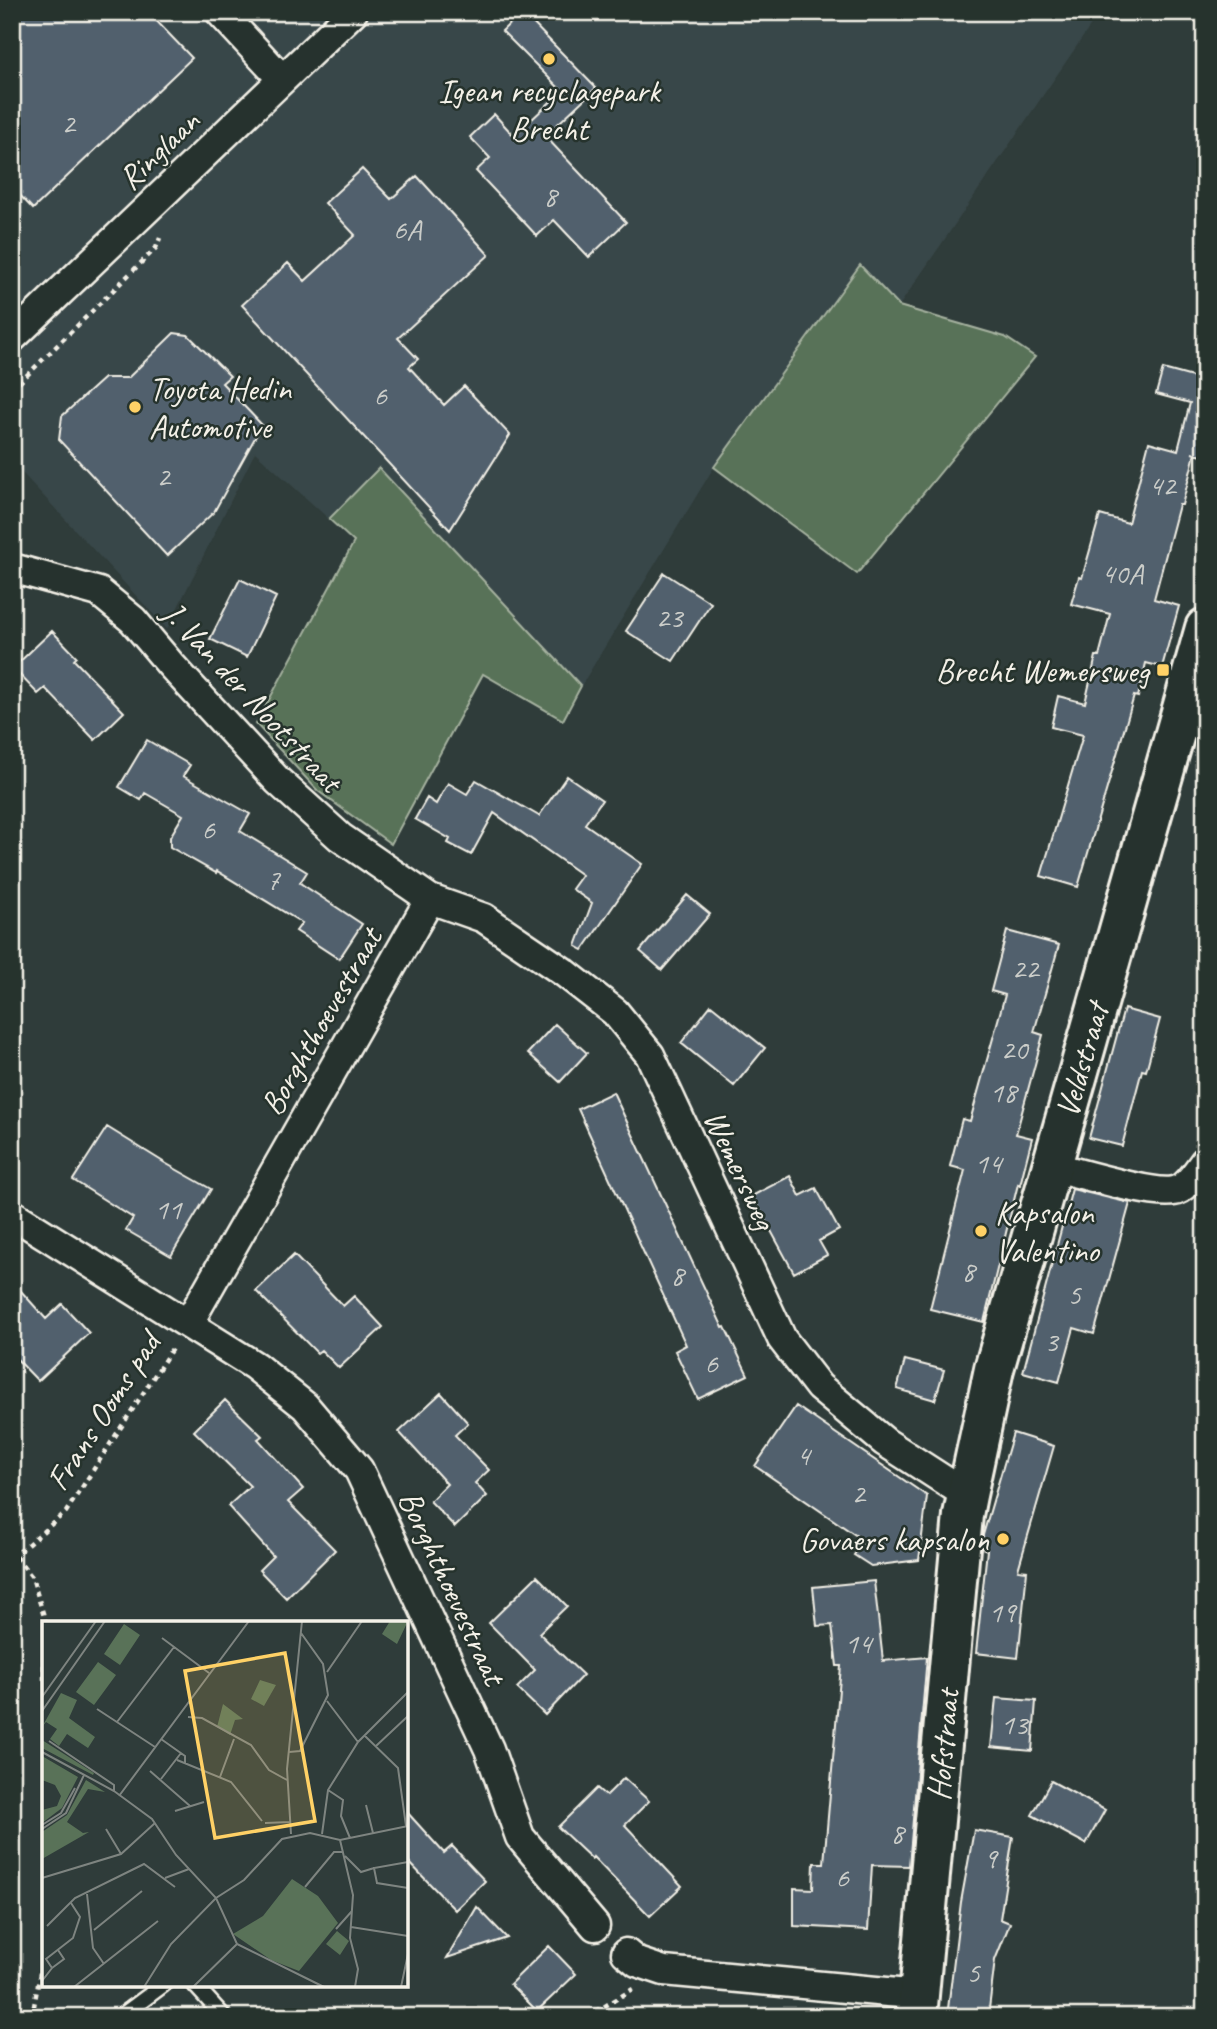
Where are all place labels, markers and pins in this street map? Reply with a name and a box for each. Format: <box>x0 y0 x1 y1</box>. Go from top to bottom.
marker: Igean recyclagepark Brecht <box>541 51 557 67</box>
place label: Igean recyclagepark Brecht <box>438 70 662 150</box>
place label: Toyota Hedin Automotive <box>149 368 292 448</box>
marker: Toyota Hedin Automotive <box>127 399 143 415</box>
place label: Brecht Wemersweg <box>936 650 1151 692</box>
marker: Brecht Wemersweg <box>1155 662 1171 678</box>
place label: Kapsalon Valentino <box>995 1192 1101 1272</box>
marker: Kapsalon Valentino <box>973 1223 989 1239</box>
place label: Govaers kapsalon <box>800 1519 989 1561</box>
marker: Govaers kapsalon <box>995 1531 1011 1547</box>

